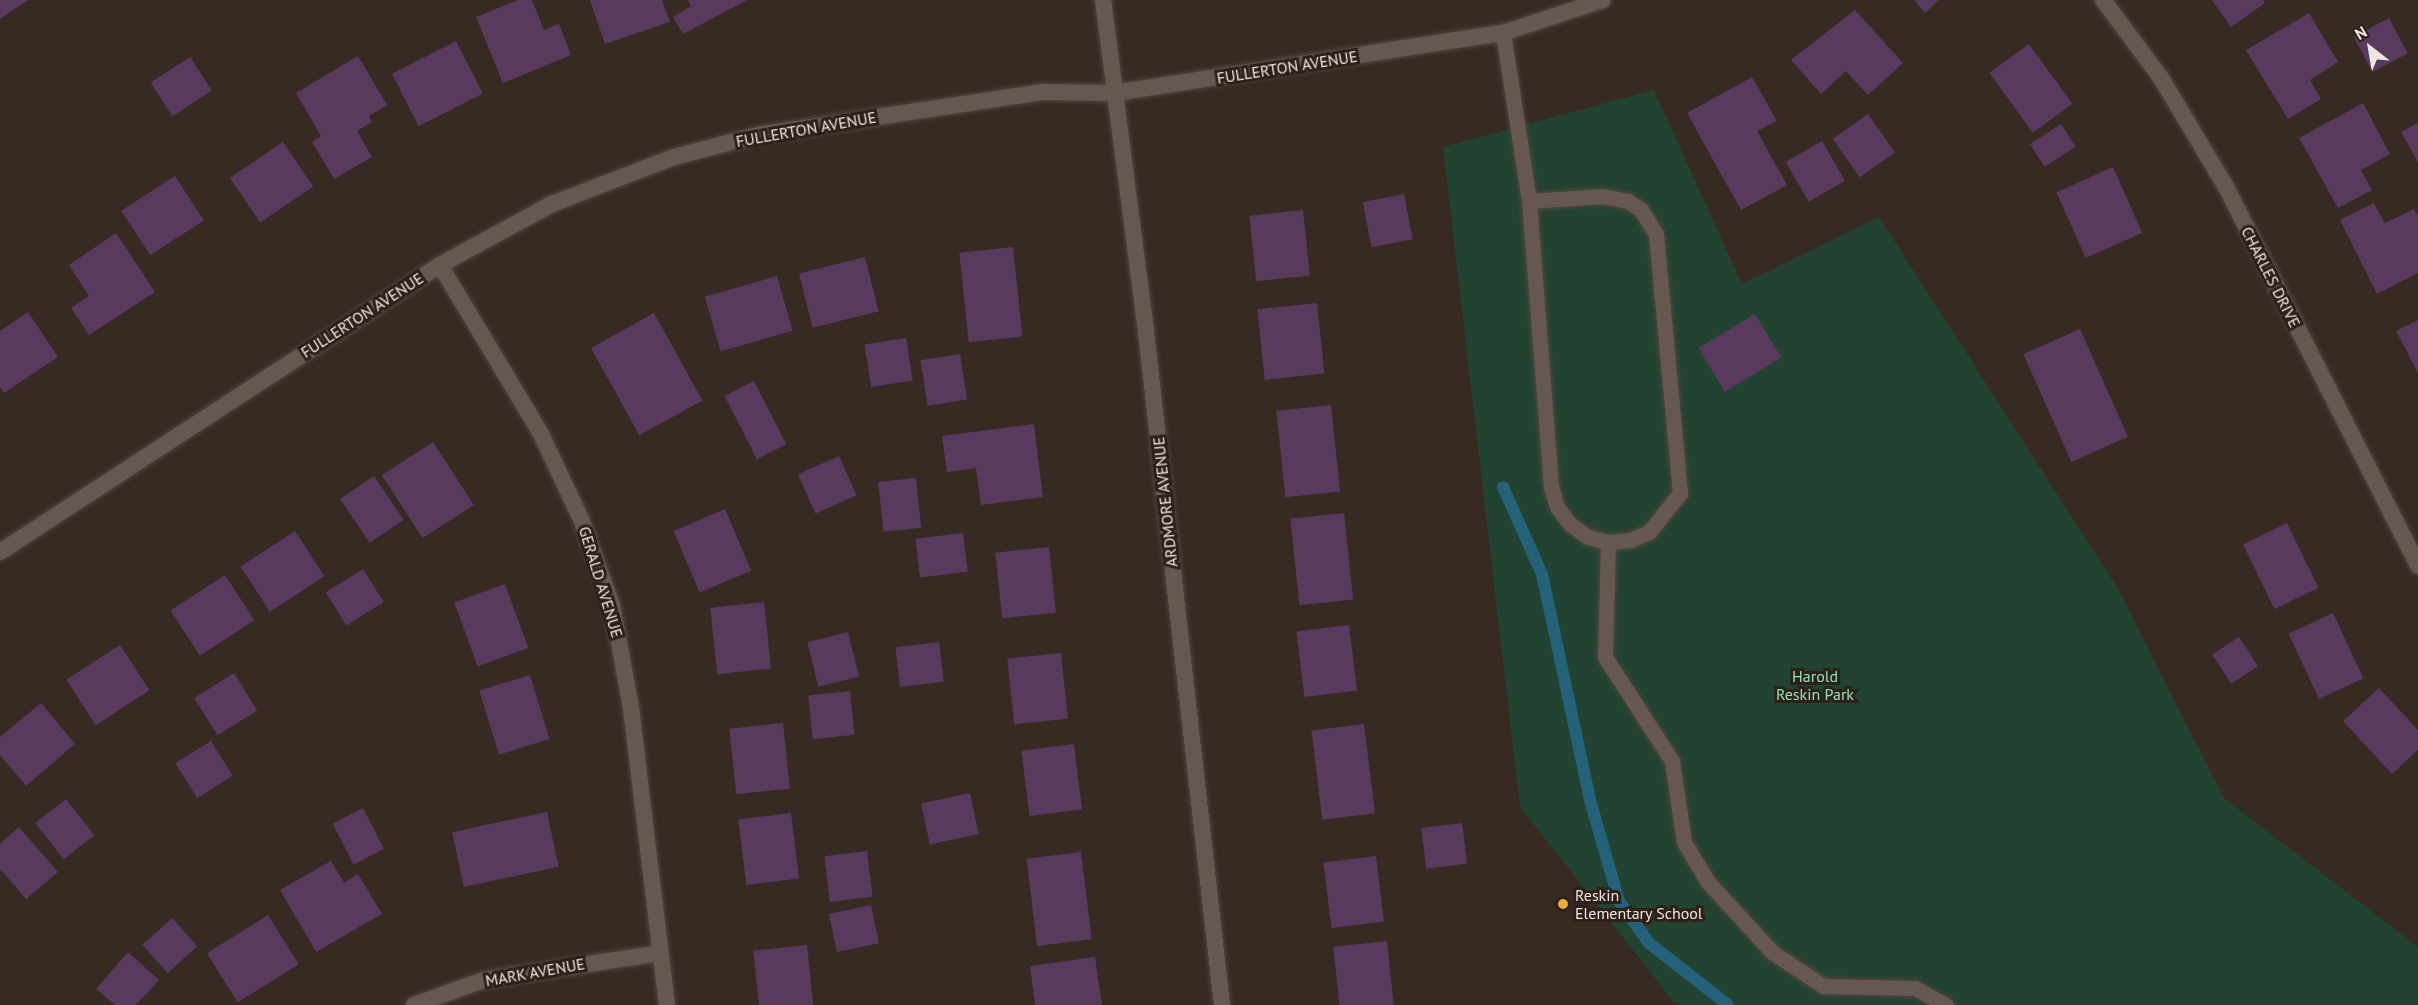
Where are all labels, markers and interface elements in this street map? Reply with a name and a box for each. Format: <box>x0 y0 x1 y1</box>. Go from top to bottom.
north arrow <box>2340 18 2400 78</box>
text: N <box>2351 21 2370 44</box>
street label: FULLERTON AVENUE <box>1215 46 1359 88</box>
street label: FULLERTON AVENUE <box>734 107 878 151</box>
street label: CHARLES DRIVE <box>2237 223 2305 331</box>
street label: FULLERTON AVENUE <box>297 268 427 362</box>
street label: ARDMORE AVENUE <box>1149 436 1181 568</box>
street label: GERALD AVENUE <box>575 524 627 640</box>
park label: Harold Reskin Park <box>1776 666 1854 704</box>
place label: Reskin Elementary School <box>1575 885 1703 923</box>
marker: Reskin Elementary School <box>1556 897 1570 911</box>
street label: MARK AVENUE <box>483 954 587 990</box>

